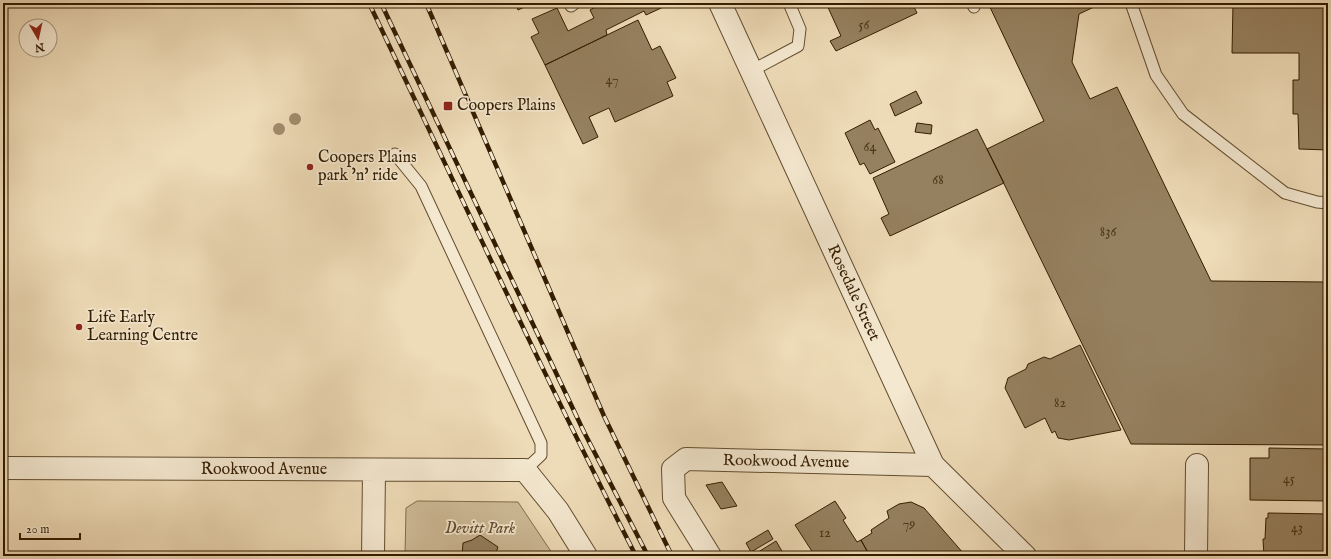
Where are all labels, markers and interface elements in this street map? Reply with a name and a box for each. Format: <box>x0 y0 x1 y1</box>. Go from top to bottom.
house number: 56 <box>859 16 871 34</box>
north arrow <box>18 18 58 58</box>
text: N <box>33 39 46 55</box>
house number: 47 <box>606 71 618 89</box>
place label: Coopers Plains <box>457 96 556 116</box>
marker: Coopers Plains <box>442 100 454 112</box>
house number: 64 <box>864 138 877 156</box>
place label: Coopers Plains park 'n' ride <box>318 148 417 186</box>
marker: Coopers Plains park 'n' ride <box>305 162 315 172</box>
house number: 68 <box>932 171 944 189</box>
house number: 836 <box>1100 223 1117 241</box>
street label: Rosedale Street <box>822 242 884 345</box>
place label: Life Early Learning Centre <box>87 308 198 346</box>
marker: Life Early Learning Centre <box>74 322 84 332</box>
house number: 82 <box>1054 394 1066 412</box>
street label: Rookwood Avenue <box>723 451 849 473</box>
street label: Rookwood Avenue <box>201 460 327 480</box>
house number: 45 <box>1283 470 1295 488</box>
scale bar <box>20 515 80 541</box>
house number: 79 <box>903 515 915 533</box>
park label: Devitt Park <box>445 519 516 539</box>
house number: 43 <box>1291 519 1303 537</box>
text: 20 m <box>26 522 49 537</box>
house number: 12 <box>819 524 831 542</box>

